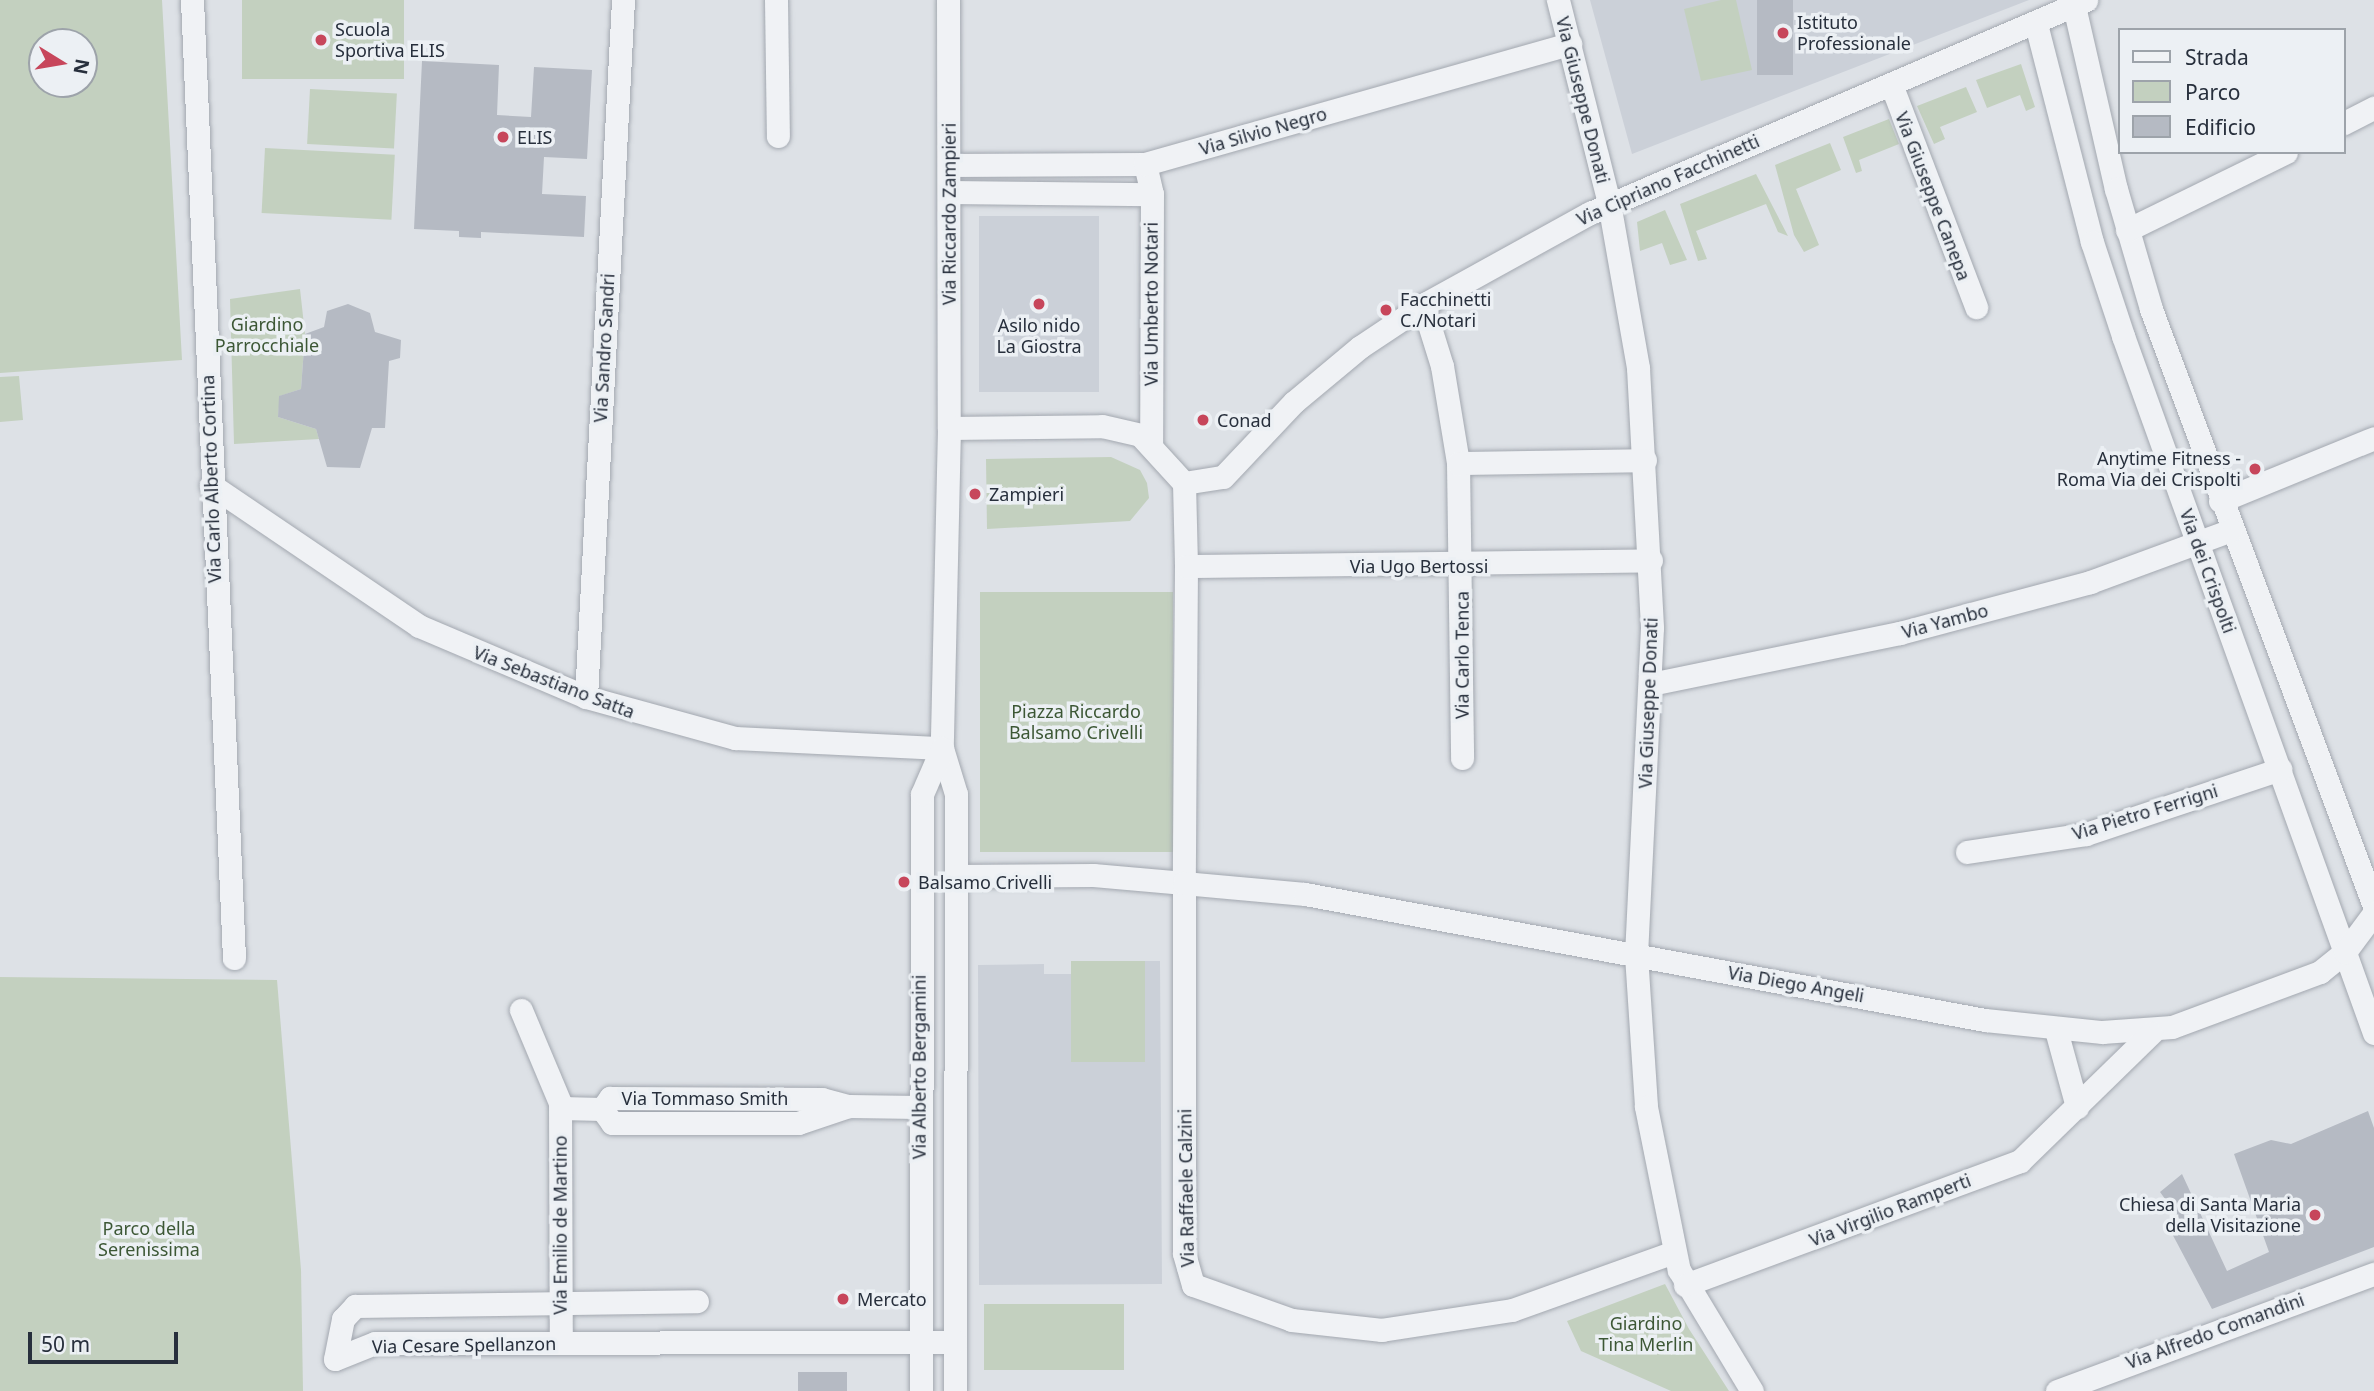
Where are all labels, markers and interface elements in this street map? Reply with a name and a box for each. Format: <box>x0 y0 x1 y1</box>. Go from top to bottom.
place label: Istituto Professionale <box>1797 12 1911 54</box>
street label: Via Giuseppe Donati <box>1552 14 1614 186</box>
place label: Scuola Sportiva ELIS <box>335 19 445 61</box>
marker: Istituto Professionale <box>1775 25 1791 41</box>
north arrow <box>28 28 98 98</box>
legend <box>2118 28 2346 154</box>
marker: Scuola Sportiva ELIS <box>313 32 329 48</box>
text: Strada <box>2185 43 2249 71</box>
text: N <box>67 57 96 77</box>
text: Parco <box>2185 78 2241 106</box>
street label: Via Silvio Negro <box>1197 102 1329 160</box>
street label: Via Giuseppe Canepa <box>1891 109 1975 283</box>
text: Edificio <box>2185 113 2256 141</box>
street label: Via Riccardo Zampieri <box>938 123 960 305</box>
place label: ELIS <box>517 126 552 148</box>
marker: ELIS <box>495 129 511 145</box>
street label: Via Cipriano Facchinetti <box>1573 130 1763 230</box>
street label: Via Umberto Notari <box>1140 222 1162 386</box>
street label: Via Sandro Sandri <box>589 273 619 423</box>
place label: Facchinetti C./Notari <box>1400 289 1491 332</box>
marker: Asilo nido La Giostra <box>1031 296 1047 312</box>
marker: Facchinetti C./Notari <box>1378 302 1394 318</box>
park label: Giardino Parrocchiale <box>215 314 319 356</box>
place label: Asilo nido La Giostra <box>996 315 1082 358</box>
street label: Via Carlo Alberto Cortina <box>197 375 225 583</box>
place label: Conad <box>1217 409 1272 431</box>
marker: Conad <box>1195 412 1211 428</box>
place label: Anytime Fitness - Roma Via dei Crispolti <box>2057 448 2241 490</box>
marker: Anytime Fitness - Roma Via dei Crispolti <box>2247 461 2263 477</box>
place label: Zampieri <box>989 483 1064 505</box>
marker: Zampieri <box>967 486 983 502</box>
street label: Via dei Crispolti <box>2176 506 2240 636</box>
street label: Via Ugo Bertossi <box>1350 555 1488 577</box>
street label: Via Carlo Tenca <box>1451 591 1473 719</box>
street label: Via Yambo <box>1900 599 1990 643</box>
street label: Via Giuseppe Donati <box>1634 617 1662 789</box>
street label: Via Sebastiano Satta <box>470 641 638 723</box>
park label: Piazza Riccardo Balsamo Crivelli <box>1009 701 1143 744</box>
street label: Via Pietro Ferrigni <box>2070 780 2220 844</box>
place label: Balsamo Crivelli <box>918 871 1052 893</box>
marker: Balsamo Crivelli <box>896 874 912 890</box>
street label: Via Diego Angeli <box>1726 961 1866 1007</box>
street label: Via Alberto Bergamini <box>908 975 930 1159</box>
street label: Via Tommaso Smith <box>622 1087 788 1109</box>
street label: Via Raffaele Calzini <box>1174 1109 1198 1267</box>
street label: Via Emilio de Martino <box>549 1135 571 1315</box>
street label: Via Virgilio Ramperti <box>1806 1169 1974 1251</box>
place label: Chiesa di Santa Maria della Visitazione <box>2119 1194 2301 1236</box>
marker: Chiesa di Santa Maria della Visitazione <box>2307 1207 2323 1223</box>
park label: Parco della Serenissima <box>98 1218 200 1260</box>
place label: Mercato <box>857 1288 927 1310</box>
street label: Via Alfredo Comandini <box>2123 1289 2307 1373</box>
marker: Mercato <box>835 1291 851 1307</box>
park label: Giardino Tina Merlin <box>1599 1313 1693 1356</box>
scale bar <box>32 1318 182 1362</box>
text: 50 m <box>41 1330 90 1358</box>
street label: Via Cesare Spellanzon <box>372 1333 556 1357</box>

